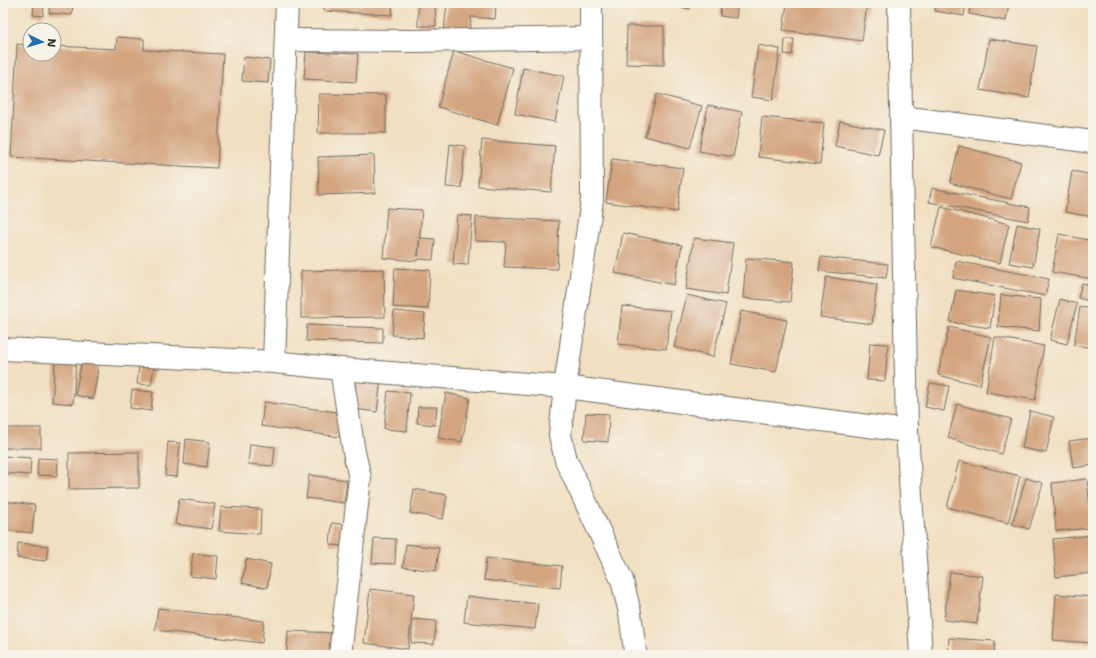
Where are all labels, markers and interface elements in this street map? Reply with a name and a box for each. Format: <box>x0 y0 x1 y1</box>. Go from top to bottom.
north arrow <box>22 22 62 62</box>
text: N <box>44 38 59 48</box>

